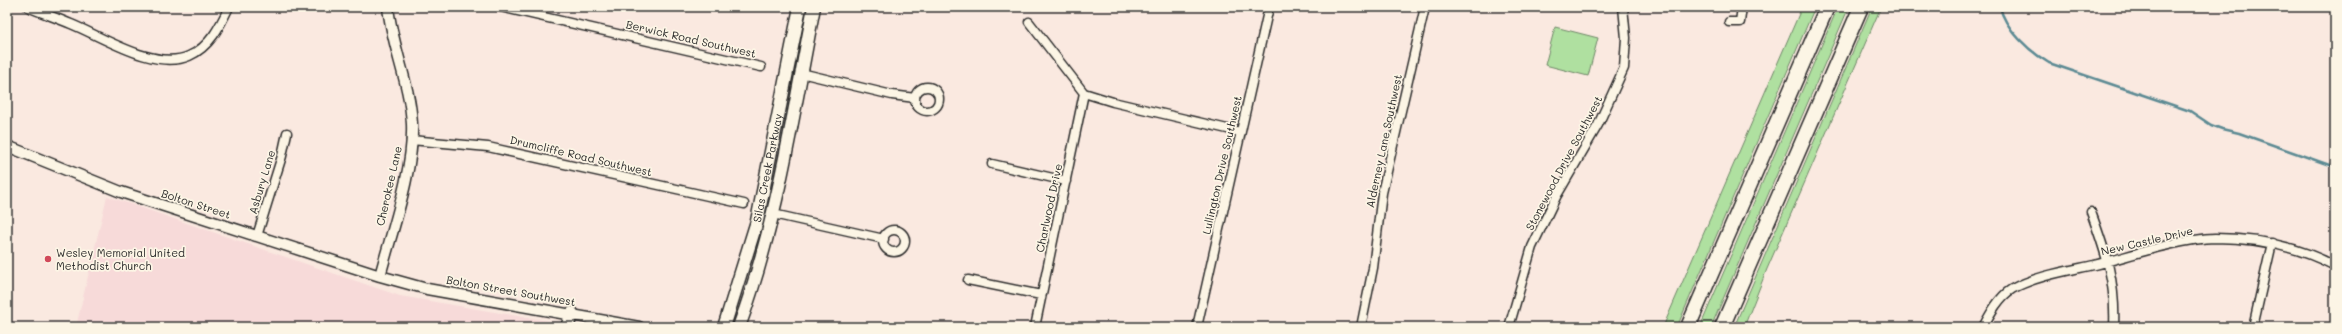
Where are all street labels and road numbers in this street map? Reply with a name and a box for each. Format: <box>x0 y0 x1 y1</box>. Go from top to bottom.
street label: Berwick Road Southwest <box>625 16 758 61</box>
street label: Alderney Lane Southwest <box>1362 73 1405 209</box>
street label: Stonewood Drive Southwest <box>1522 93 1606 233</box>
street label: Lullington Drive Southwest <box>1198 94 1245 236</box>
street label: Silas Creek Parkway <box>749 112 785 224</box>
street label: Drumcliffe Road Southwest <box>509 132 654 179</box>
street label: Cherokee Lane <box>372 144 405 227</box>
street label: Asbury Lane <box>245 148 278 216</box>
street label: Charlwood Drive <box>1032 162 1065 254</box>
street label: Bolton Street <box>160 185 233 222</box>
street label: New Castle Drive <box>2099 223 2195 258</box>
street label: Bolton Street Southwest <box>445 272 577 309</box>

